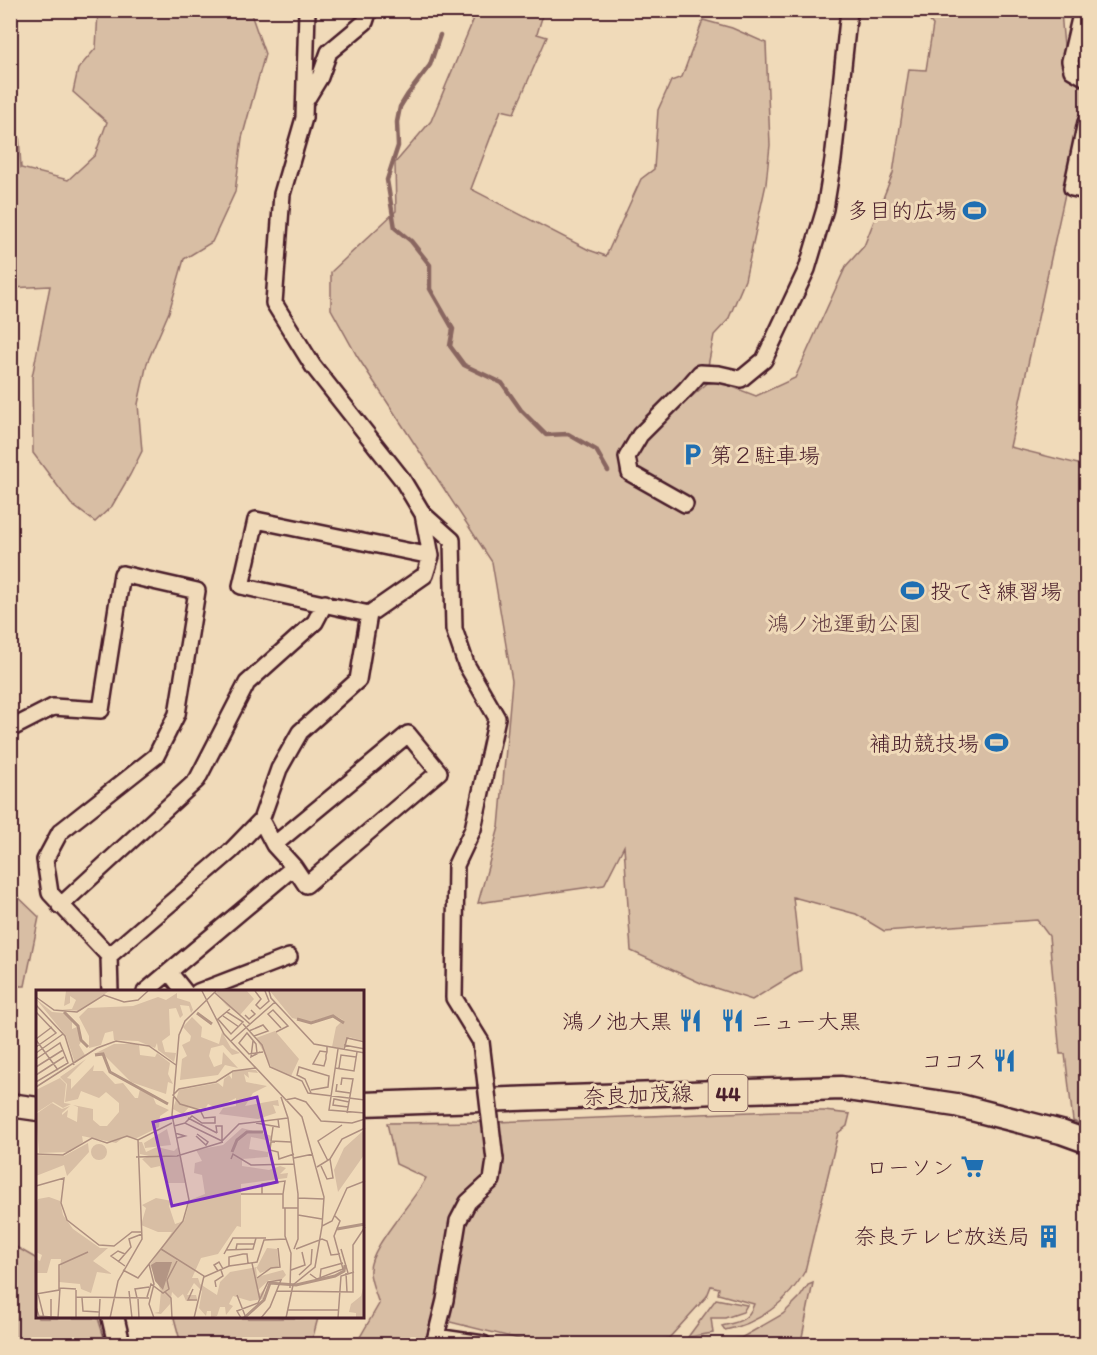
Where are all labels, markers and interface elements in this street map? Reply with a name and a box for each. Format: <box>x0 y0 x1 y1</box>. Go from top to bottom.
place label: 多目的広場 <box>847 197 957 224</box>
sports icon: 多目的広場 <box>962 197 988 223</box>
parking icon: 第２駐車場 <box>679 442 705 468</box>
place label: 第２駐車場 <box>710 442 820 469</box>
sports icon: 投てき練習場 <box>899 578 925 604</box>
place label: 投てき練習場 <box>930 578 1062 605</box>
park label: 鴻ノ池運動公園 <box>767 610 921 637</box>
place label: 補助競技場 <box>869 730 979 757</box>
sports icon: 補助競技場 <box>984 730 1010 756</box>
inset map <box>36 990 364 1319</box>
place label: 鴻ノ池大黒 <box>562 1008 672 1035</box>
restaurant icon: 鴻ノ池大黒 <box>677 1008 703 1034</box>
restaurant icon: ニュー大黒 <box>720 1008 746 1034</box>
place label: ニュー大黒 <box>751 1008 861 1035</box>
place label: ココス <box>921 1048 987 1075</box>
restaurant icon: ココス <box>992 1048 1018 1074</box>
road number: 44 <box>708 1075 748 1111</box>
street label: 奈良加茂線 <box>583 1080 693 1110</box>
place label: ローソン <box>866 1154 954 1181</box>
supermarket icon: ローソン <box>959 1154 985 1180</box>
place label: 奈良テレビ放送局 <box>854 1223 1030 1250</box>
building icon: 奈良テレビ放送局 <box>1035 1223 1061 1249</box>

